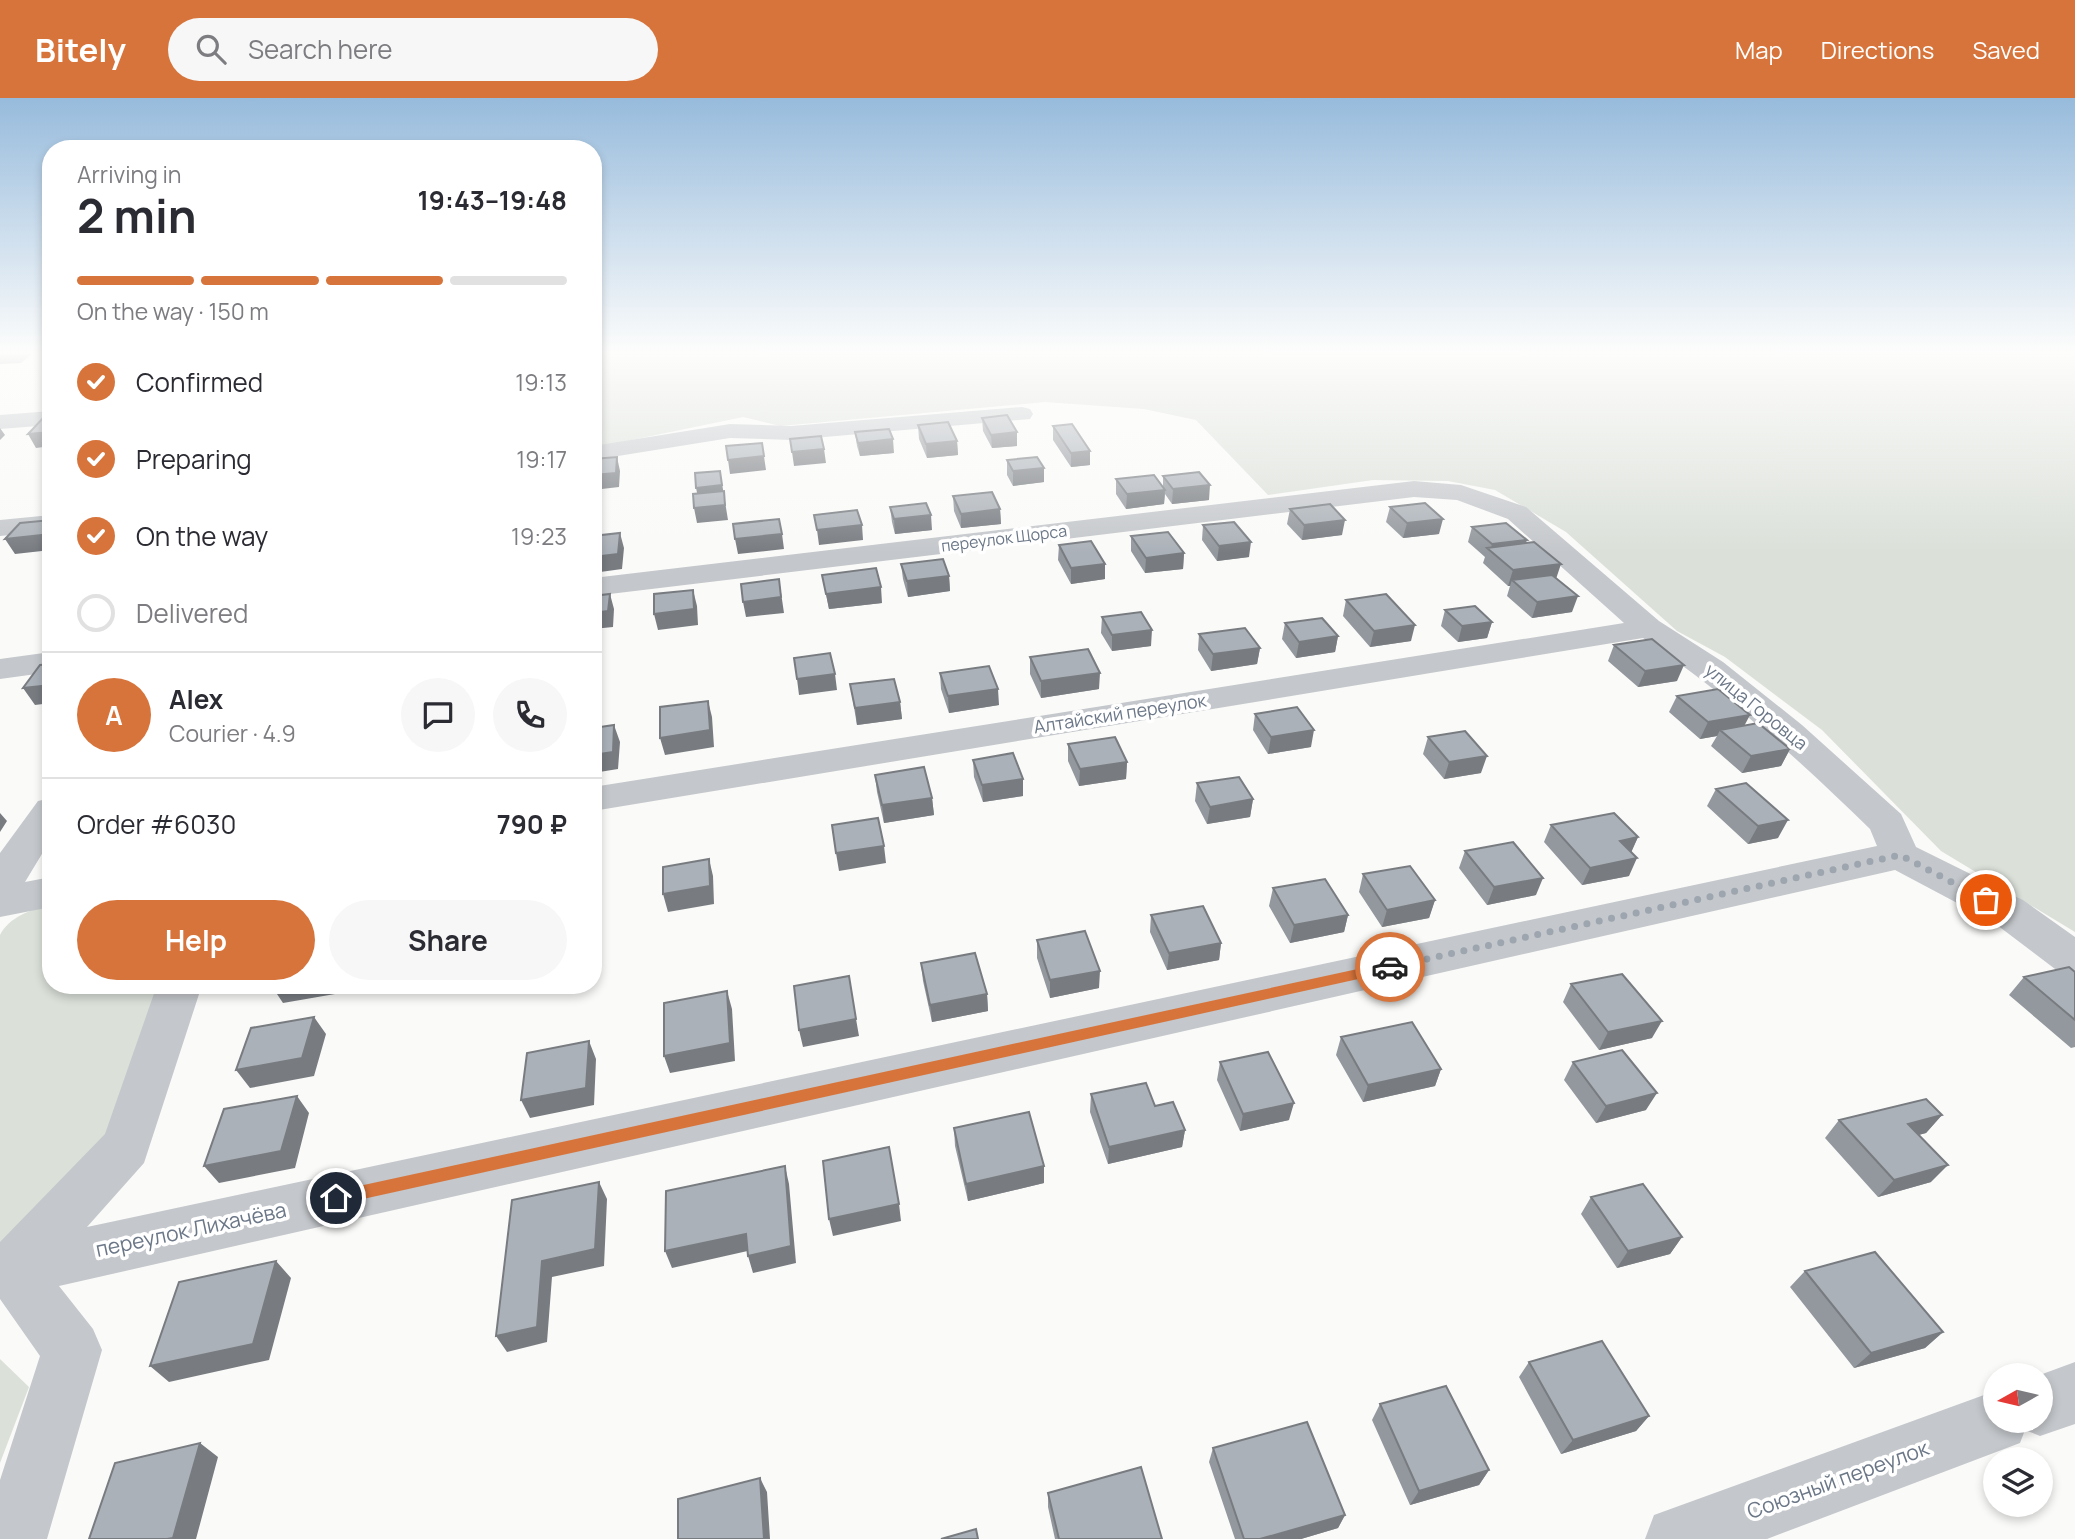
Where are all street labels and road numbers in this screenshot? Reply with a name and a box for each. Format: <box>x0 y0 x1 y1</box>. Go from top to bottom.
street label: переулок Щорса <box>940 519 1068 557</box>
street label: улица Горовца <box>1700 657 1813 755</box>
street label: Алтайский переулок <box>1032 687 1209 739</box>
street label: переулок Лихачёва <box>93 1195 289 1263</box>
street label: Союзный переулок <box>1743 1433 1933 1525</box>

